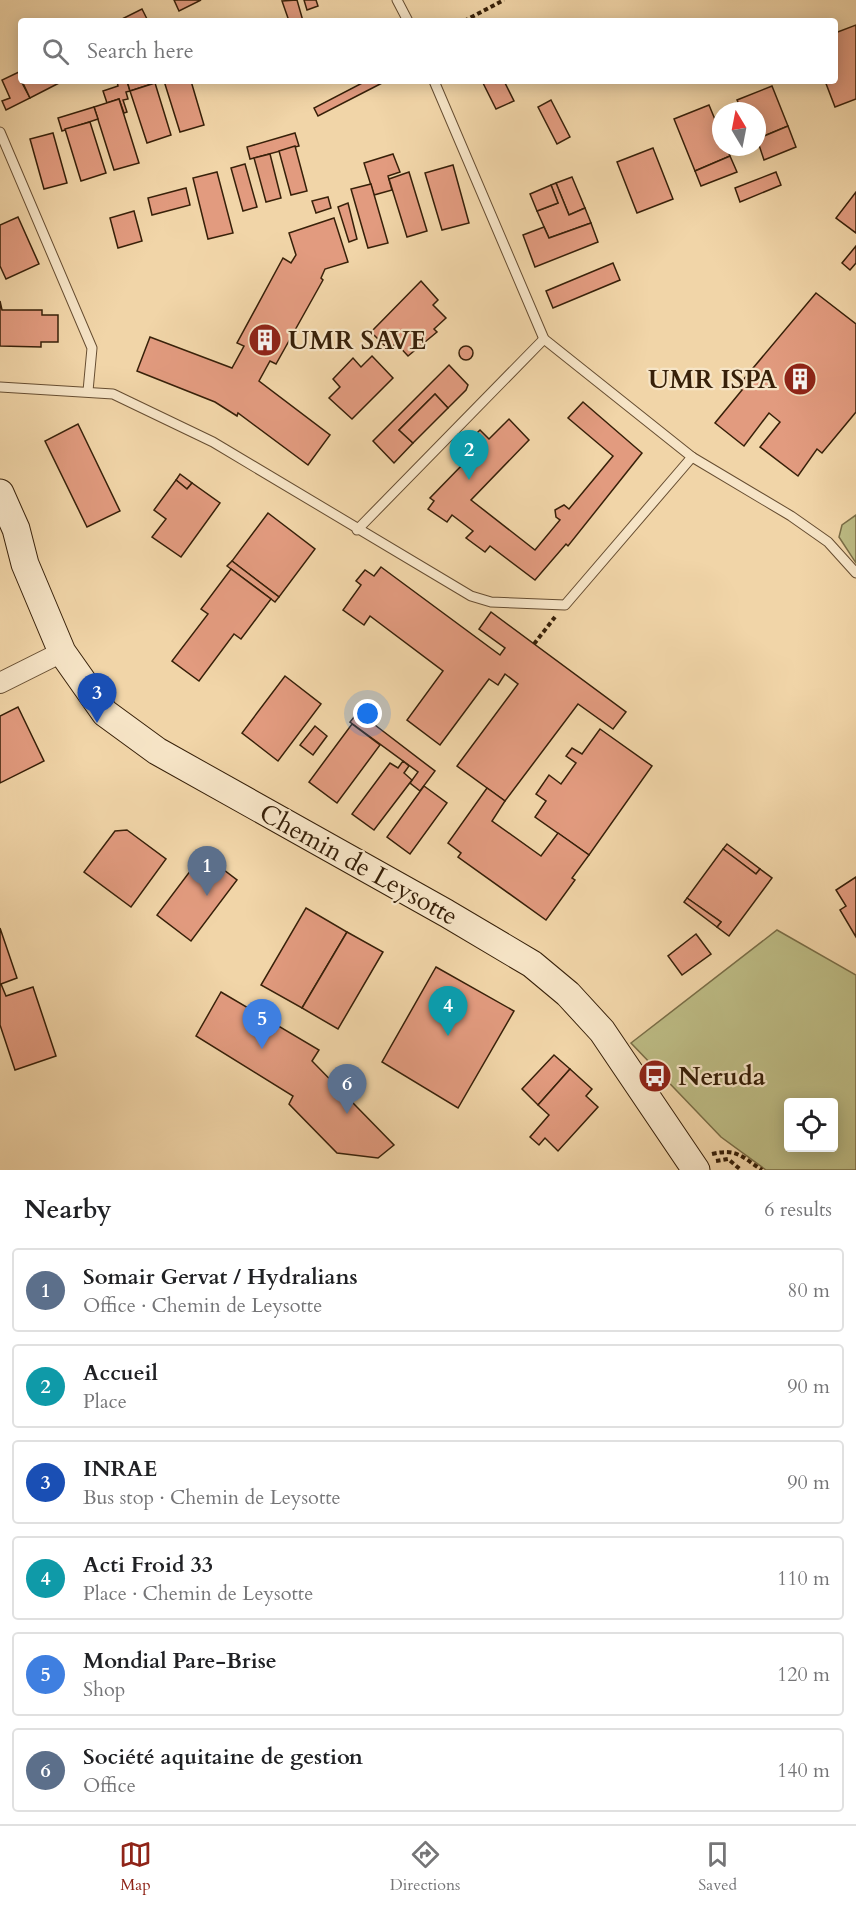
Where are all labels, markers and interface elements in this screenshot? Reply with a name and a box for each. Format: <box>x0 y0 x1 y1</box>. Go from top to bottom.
search box <box>18 18 838 84</box>
icon: search <box>39 35 72 68</box>
text: Search here <box>87 36 194 66</box>
north arrow <box>712 102 766 156</box>
building icon: UMR SAVE <box>247 322 283 358</box>
place label: UMR SAVE <box>288 323 426 358</box>
building icon: UMR ISPA <box>782 361 818 397</box>
place label: UMR ISPA <box>648 362 777 397</box>
pin: 2 <box>450 430 488 480</box>
pin: 3 <box>78 674 116 723</box>
your location <box>353 699 382 728</box>
street label: Chemin de Leysotte <box>253 795 464 934</box>
pin: 1 <box>188 846 226 896</box>
pin: 4 <box>428 986 468 1036</box>
pin: 5 <box>242 1000 282 1049</box>
bus stop icon: Neruda <box>637 1058 673 1094</box>
place label: Neruda <box>678 1059 766 1094</box>
pin: 6 <box>328 1064 366 1114</box>
map controls <box>784 1098 838 1152</box>
button: locate <box>784 1098 838 1152</box>
text: Nearby <box>24 1192 112 1227</box>
text: 6 results <box>764 1196 832 1223</box>
text: Somair Gervat / Hydralians <box>83 1262 358 1292</box>
text: 1 <box>40 1277 51 1304</box>
text: 80 m <box>787 1277 830 1304</box>
text: Office · Chemin de Leysotte <box>83 1292 322 1319</box>
text: Accueil <box>83 1358 158 1388</box>
text: 2 <box>40 1373 51 1400</box>
text: 90 m <box>787 1373 830 1400</box>
text: Place <box>83 1388 127 1415</box>
text: INRAE <box>83 1454 157 1484</box>
text: 3 <box>40 1469 51 1496</box>
text: 90 m <box>787 1469 830 1496</box>
text: Bus stop · Chemin de Leysotte <box>83 1484 341 1511</box>
text: Acti Froid 33 <box>83 1550 213 1580</box>
text: 4 <box>40 1565 51 1592</box>
text: 110 m <box>777 1565 830 1592</box>
text: Place · Chemin de Leysotte <box>83 1580 313 1607</box>
text: Mondial Pare-Brise <box>83 1646 277 1676</box>
text: 5 <box>40 1661 51 1688</box>
text: 120 m <box>777 1661 830 1688</box>
text: Shop <box>83 1676 125 1703</box>
text: Société aquitaine de gestion <box>83 1742 363 1772</box>
text: 6 <box>40 1757 51 1784</box>
text: 140 m <box>777 1757 830 1784</box>
text: Office <box>83 1772 136 1799</box>
tab: Map <box>119 1838 152 1896</box>
tab: Directions <box>390 1838 460 1896</box>
tab: Saved <box>698 1838 737 1896</box>

